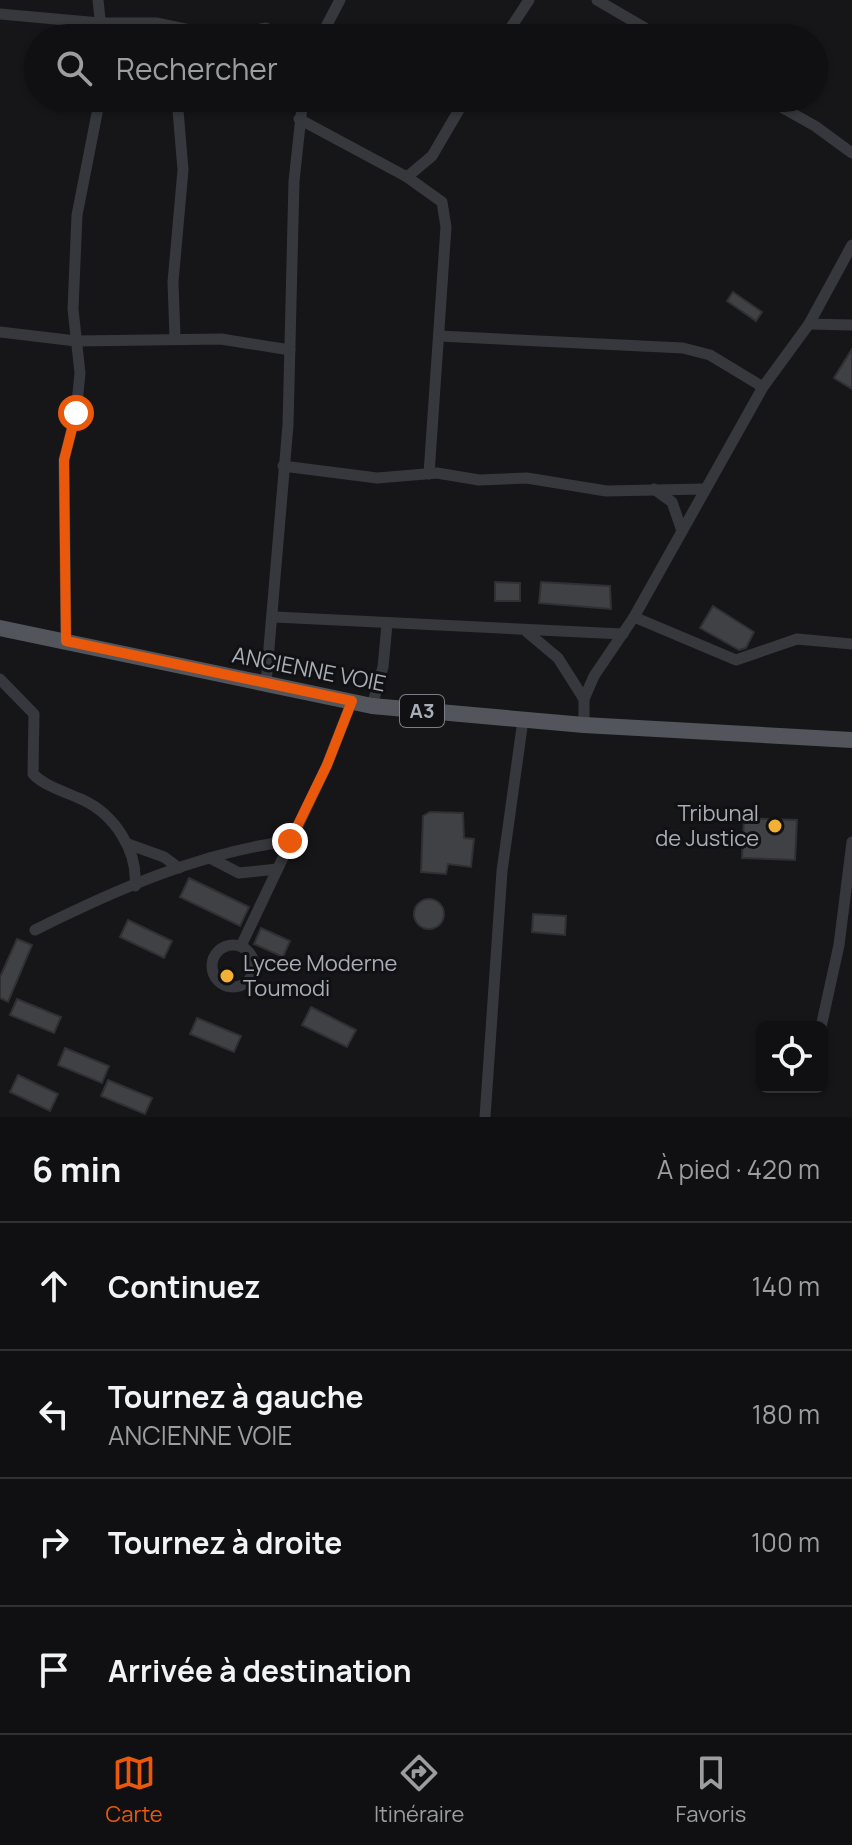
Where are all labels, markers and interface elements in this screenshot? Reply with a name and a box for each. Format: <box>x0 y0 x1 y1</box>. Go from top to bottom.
search box <box>24 24 828 112</box>
icon: search <box>52 46 96 90</box>
text: Rechercher <box>116 48 278 89</box>
route start <box>58 395 94 431</box>
street label: ANCIENNE VOIE <box>230 639 388 699</box>
road number: A3 <box>400 695 444 727</box>
place label: Tribunal de Justice <box>655 798 759 853</box>
marker: Tribunal de Justice <box>766 817 784 835</box>
route end <box>272 823 308 859</box>
place label: Lycee Moderne Toumodi <box>243 948 398 1003</box>
marker: Lycee Moderne Toumodi <box>218 967 236 985</box>
map controls <box>756 1021 828 1093</box>
button: locate <box>756 1021 828 1093</box>
text: 6 min <box>32 1146 121 1192</box>
text: À pied · 420 m <box>657 1151 820 1187</box>
icon: ahead <box>32 1264 76 1308</box>
text: Continuez <box>108 1266 260 1307</box>
text: 140 m <box>751 1268 820 1304</box>
text: Tournez à gauche <box>108 1376 364 1417</box>
icon: left <box>32 1392 76 1436</box>
text: 180 m <box>752 1396 820 1432</box>
text: ANCIENNE VOIE <box>108 1417 292 1453</box>
icon: right <box>32 1520 76 1564</box>
text: Tournez à droite <box>108 1522 342 1563</box>
text: 100 m <box>751 1524 820 1560</box>
icon: arrive <box>32 1648 76 1692</box>
text: Arrivée à destination <box>108 1650 411 1691</box>
tab: Carte <box>106 1751 163 1829</box>
tab: Itinéraire <box>374 1751 464 1829</box>
tab: Favoris <box>676 1751 746 1829</box>

